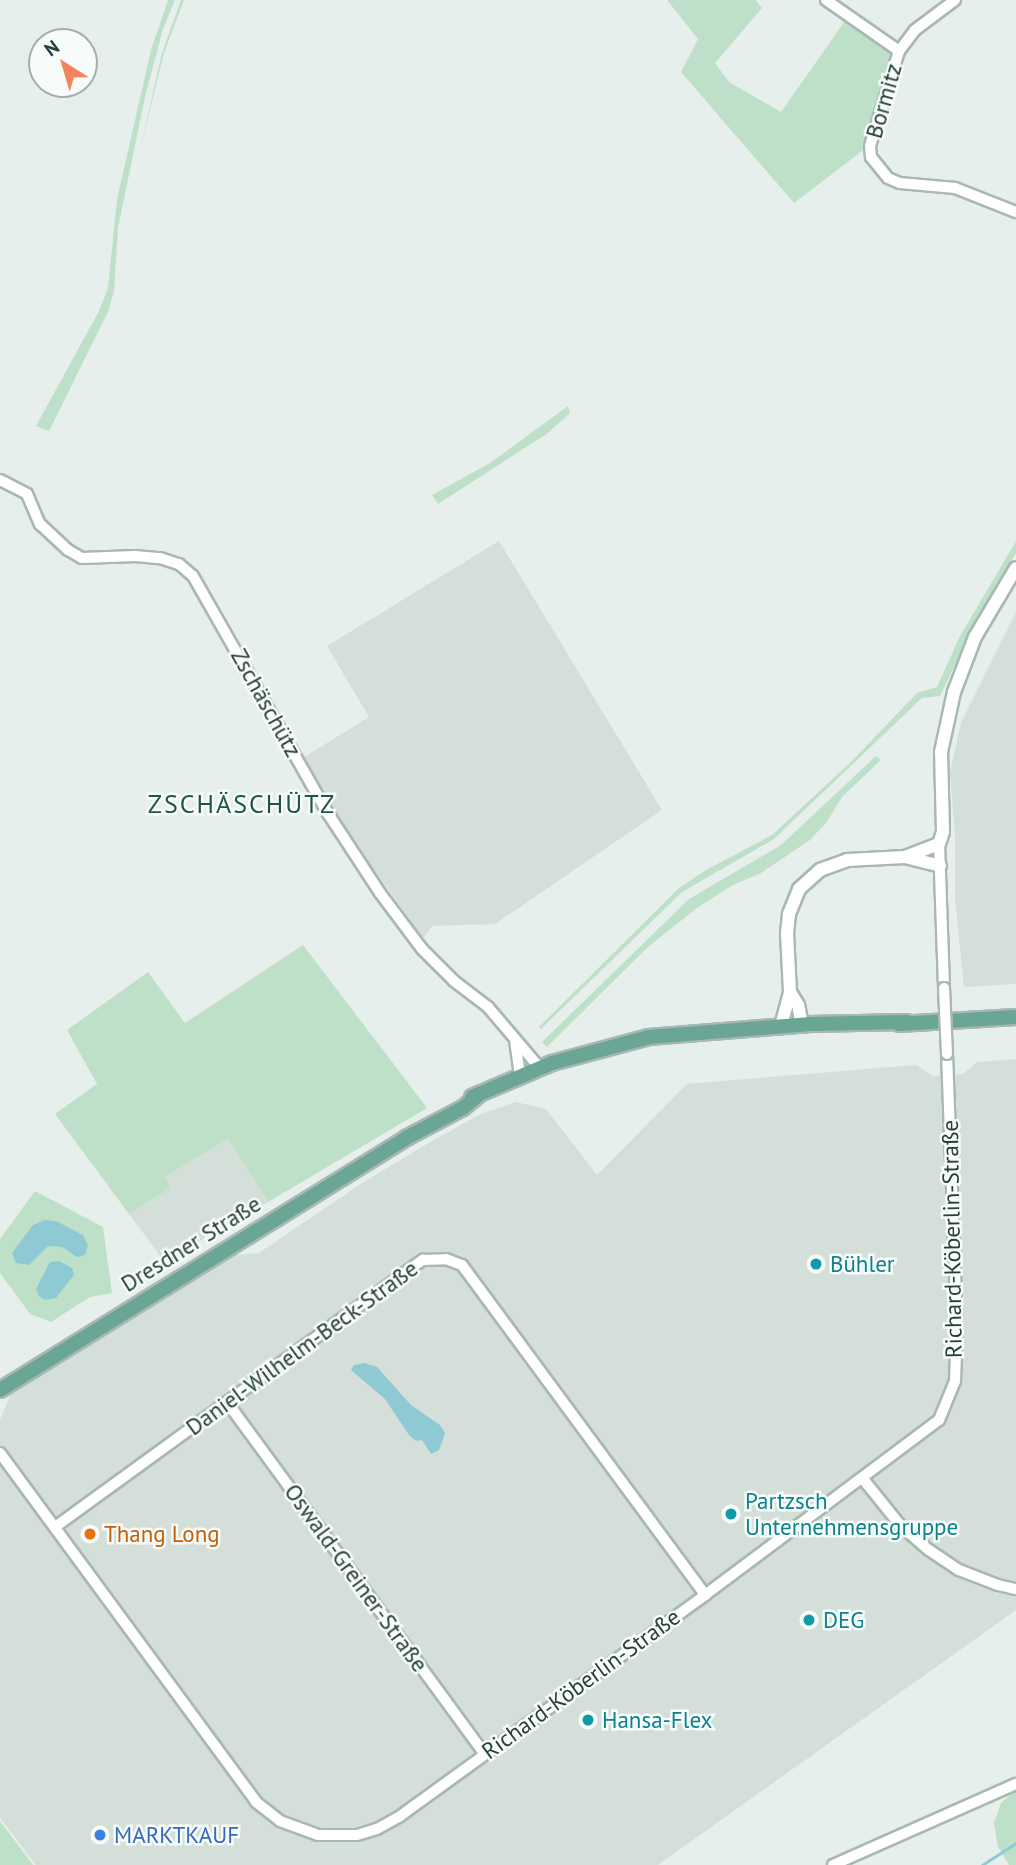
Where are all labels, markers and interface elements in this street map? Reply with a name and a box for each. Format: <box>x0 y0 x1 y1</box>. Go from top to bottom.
north arrow <box>28 28 98 98</box>
text: N <box>39 34 64 61</box>
street label: Bormitz <box>860 60 908 142</box>
street label: Zschäschütz <box>225 644 307 762</box>
district label: ZSCHÄSCHÜTZ <box>149 788 335 820</box>
street label: Richard-Köberlin-Straße <box>936 1120 968 1358</box>
street label: Dresdner Straße <box>116 1190 266 1298</box>
place label: Bühler <box>830 1250 895 1278</box>
street label: Daniel-Wilhelm-Beck-Straße <box>181 1255 423 1441</box>
marker: Bühler <box>808 1256 824 1272</box>
street label: Oswald-Greiner-Straße <box>278 1479 434 1677</box>
place label: Partzsch Unternehmensgruppe <box>745 1487 958 1541</box>
marker: Partzsch Unternehmensgruppe <box>723 1506 739 1522</box>
place label: Thang Long <box>104 1520 220 1548</box>
marker: Thang Long <box>82 1526 98 1542</box>
street label: Richard-Köberlin-Straße <box>477 1603 685 1765</box>
place label: DEG <box>823 1606 864 1634</box>
marker: DEG <box>801 1612 817 1628</box>
place label: Hansa-Flex <box>602 1706 712 1734</box>
marker: Hansa-Flex <box>580 1712 596 1728</box>
place label: MARKTKAUF <box>114 1821 239 1849</box>
marker: MARKTKAUF <box>92 1827 108 1843</box>

